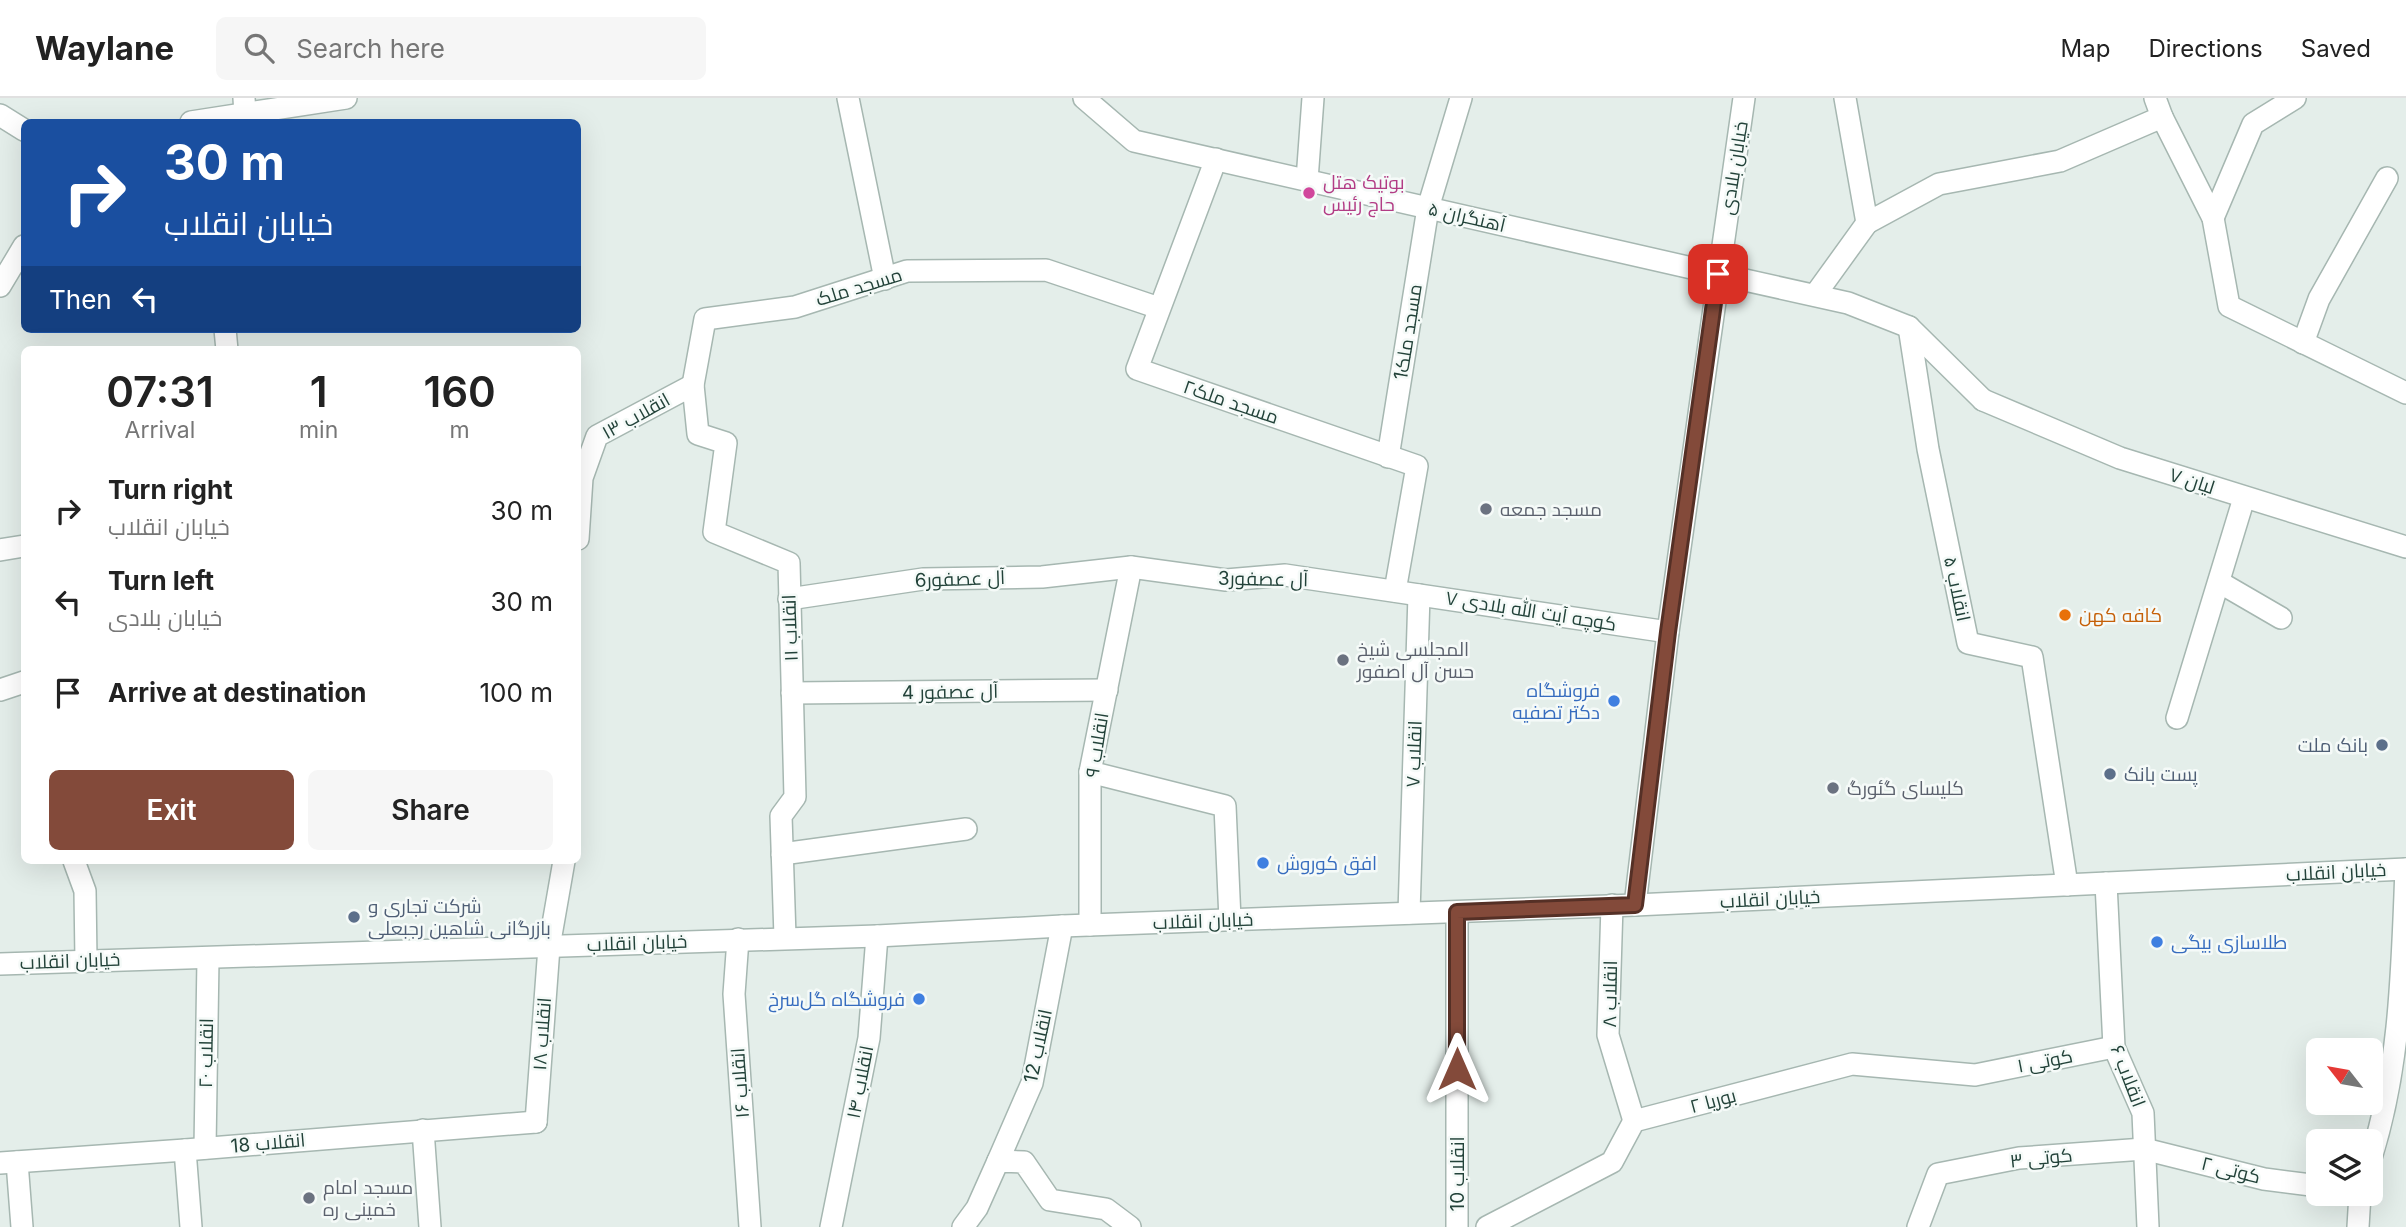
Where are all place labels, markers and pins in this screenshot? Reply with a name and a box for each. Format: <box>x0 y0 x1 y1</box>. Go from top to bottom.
place label: بوتیک هتل حاج رئیس <box>1323 171 1405 218</box>
marker: بوتیک هتل حاج رئیس <box>1301 185 1317 201</box>
pin <box>1688 244 1748 304</box>
place label: مسجد جمعه <box>1500 498 1602 521</box>
marker: مسجد جمعه <box>1478 501 1494 517</box>
place label: کافه کهن <box>2079 604 2162 627</box>
marker: کافه کهن <box>2057 607 2073 623</box>
place label: المجلسی شیخ حسن آل اصفور <box>1356 638 1474 683</box>
marker: المجلسی شیخ حسن آل اصفور <box>1335 652 1351 668</box>
place label: فروشگاه دکتر تصفیه <box>1512 679 1600 724</box>
marker: فروشگاه دکتر تصفیه <box>1606 693 1622 709</box>
place label: بانک ملت <box>2298 734 2368 757</box>
marker: بانک ملت <box>2374 737 2390 753</box>
place label: پست بانک <box>2124 763 2198 787</box>
marker: پست بانک <box>2102 766 2118 782</box>
place label: کلیسای گئورگ <box>1847 777 1964 800</box>
marker: کلیسای گئورگ <box>1825 780 1841 796</box>
place label: افق کوروش <box>1277 852 1377 876</box>
marker: افق کوروش <box>1255 855 1271 871</box>
place label: شرکت تجاری و بازرگانی شاهین رجبعلی <box>368 895 551 940</box>
marker: شرکت تجاری و بازرگانی شاهین رجبعلی <box>346 909 362 925</box>
place label: طلاسازی بیگی <box>2171 931 2287 954</box>
marker: طلاسازی بیگی <box>2149 934 2165 950</box>
place label: فروشگاه گل‌سرخ <box>768 988 905 1013</box>
marker: فروشگاه گل‌سرخ <box>911 991 927 1007</box>
place label: مسجد امام خمینی ره <box>323 1176 413 1221</box>
marker: مسجد امام خمینی ره <box>301 1190 317 1206</box>

